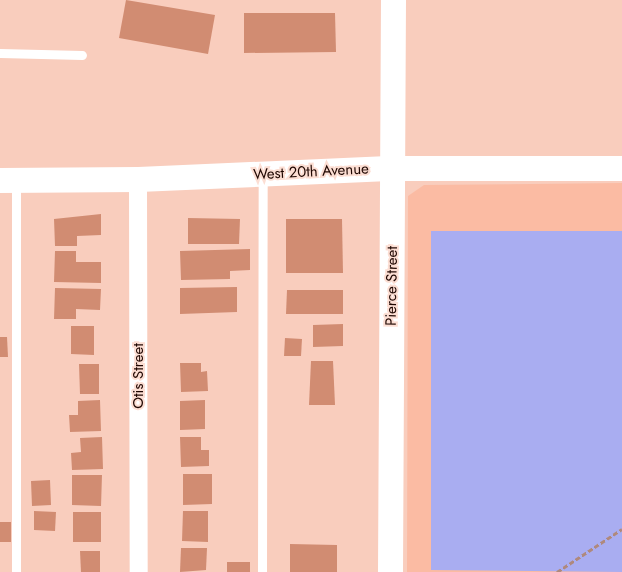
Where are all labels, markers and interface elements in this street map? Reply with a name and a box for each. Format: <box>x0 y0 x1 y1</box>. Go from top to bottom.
street label: West 20th Avenue <box>253 160 369 184</box>
street label: Pierce Street <box>382 246 402 326</box>
street label: Otis Street <box>130 343 148 409</box>

